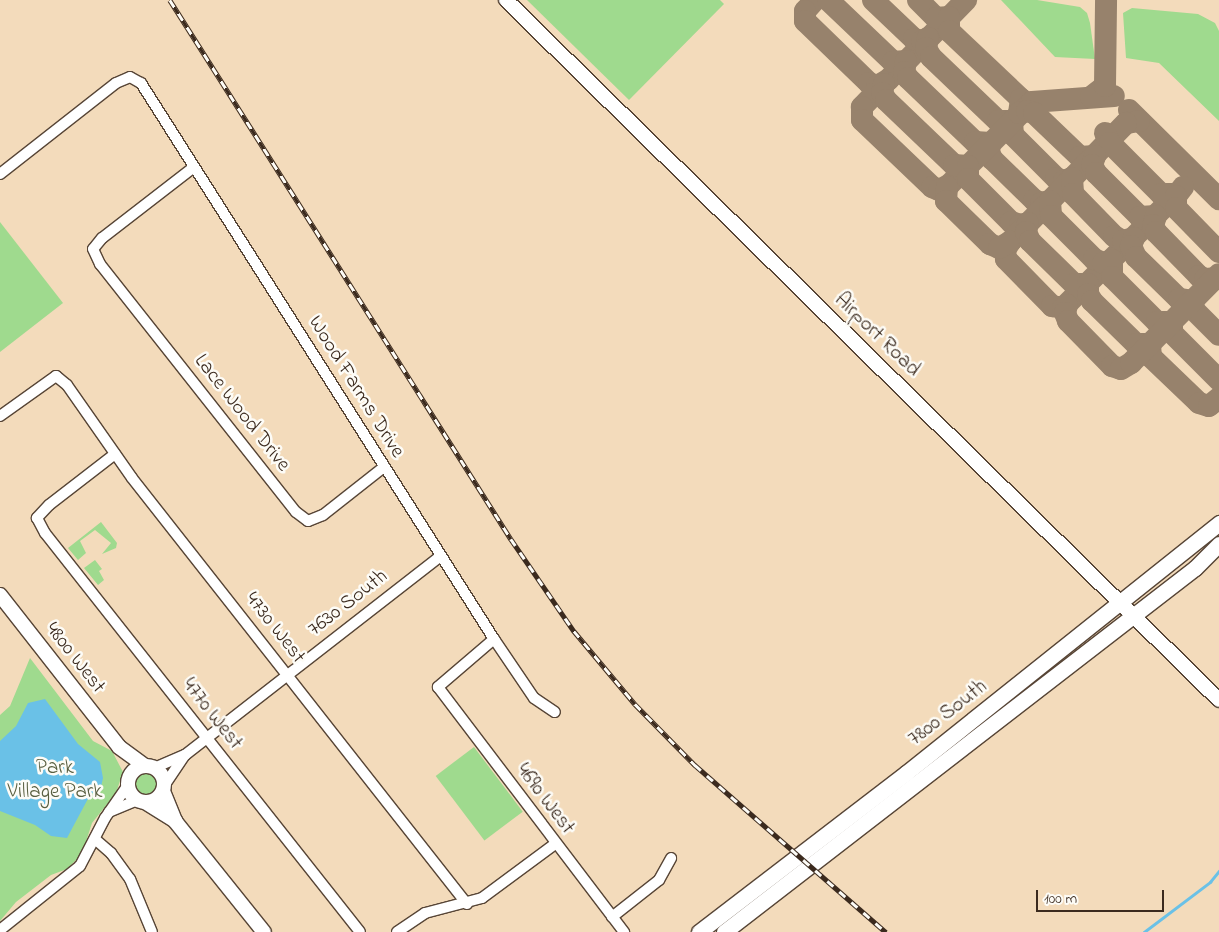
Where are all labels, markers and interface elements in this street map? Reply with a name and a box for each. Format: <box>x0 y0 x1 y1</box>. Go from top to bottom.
street label: Airport Road <box>829 288 925 382</box>
street label: Wood Farms Drive <box>302 311 410 463</box>
street label: Lace Wood Drive <box>188 349 296 477</box>
street label: 7630 South <box>303 564 393 642</box>
street label: 4730 West <box>239 587 311 669</box>
street label: 4800 West <box>39 617 111 699</box>
street label: 4770 West <box>176 673 248 755</box>
street label: 7800 South <box>903 674 993 752</box>
park label: Park Village Park <box>7 755 103 805</box>
street label: 4690 West <box>510 759 580 839</box>
scale bar <box>1039 880 1166 912</box>
text: 100 m <box>1044 888 1077 910</box>

